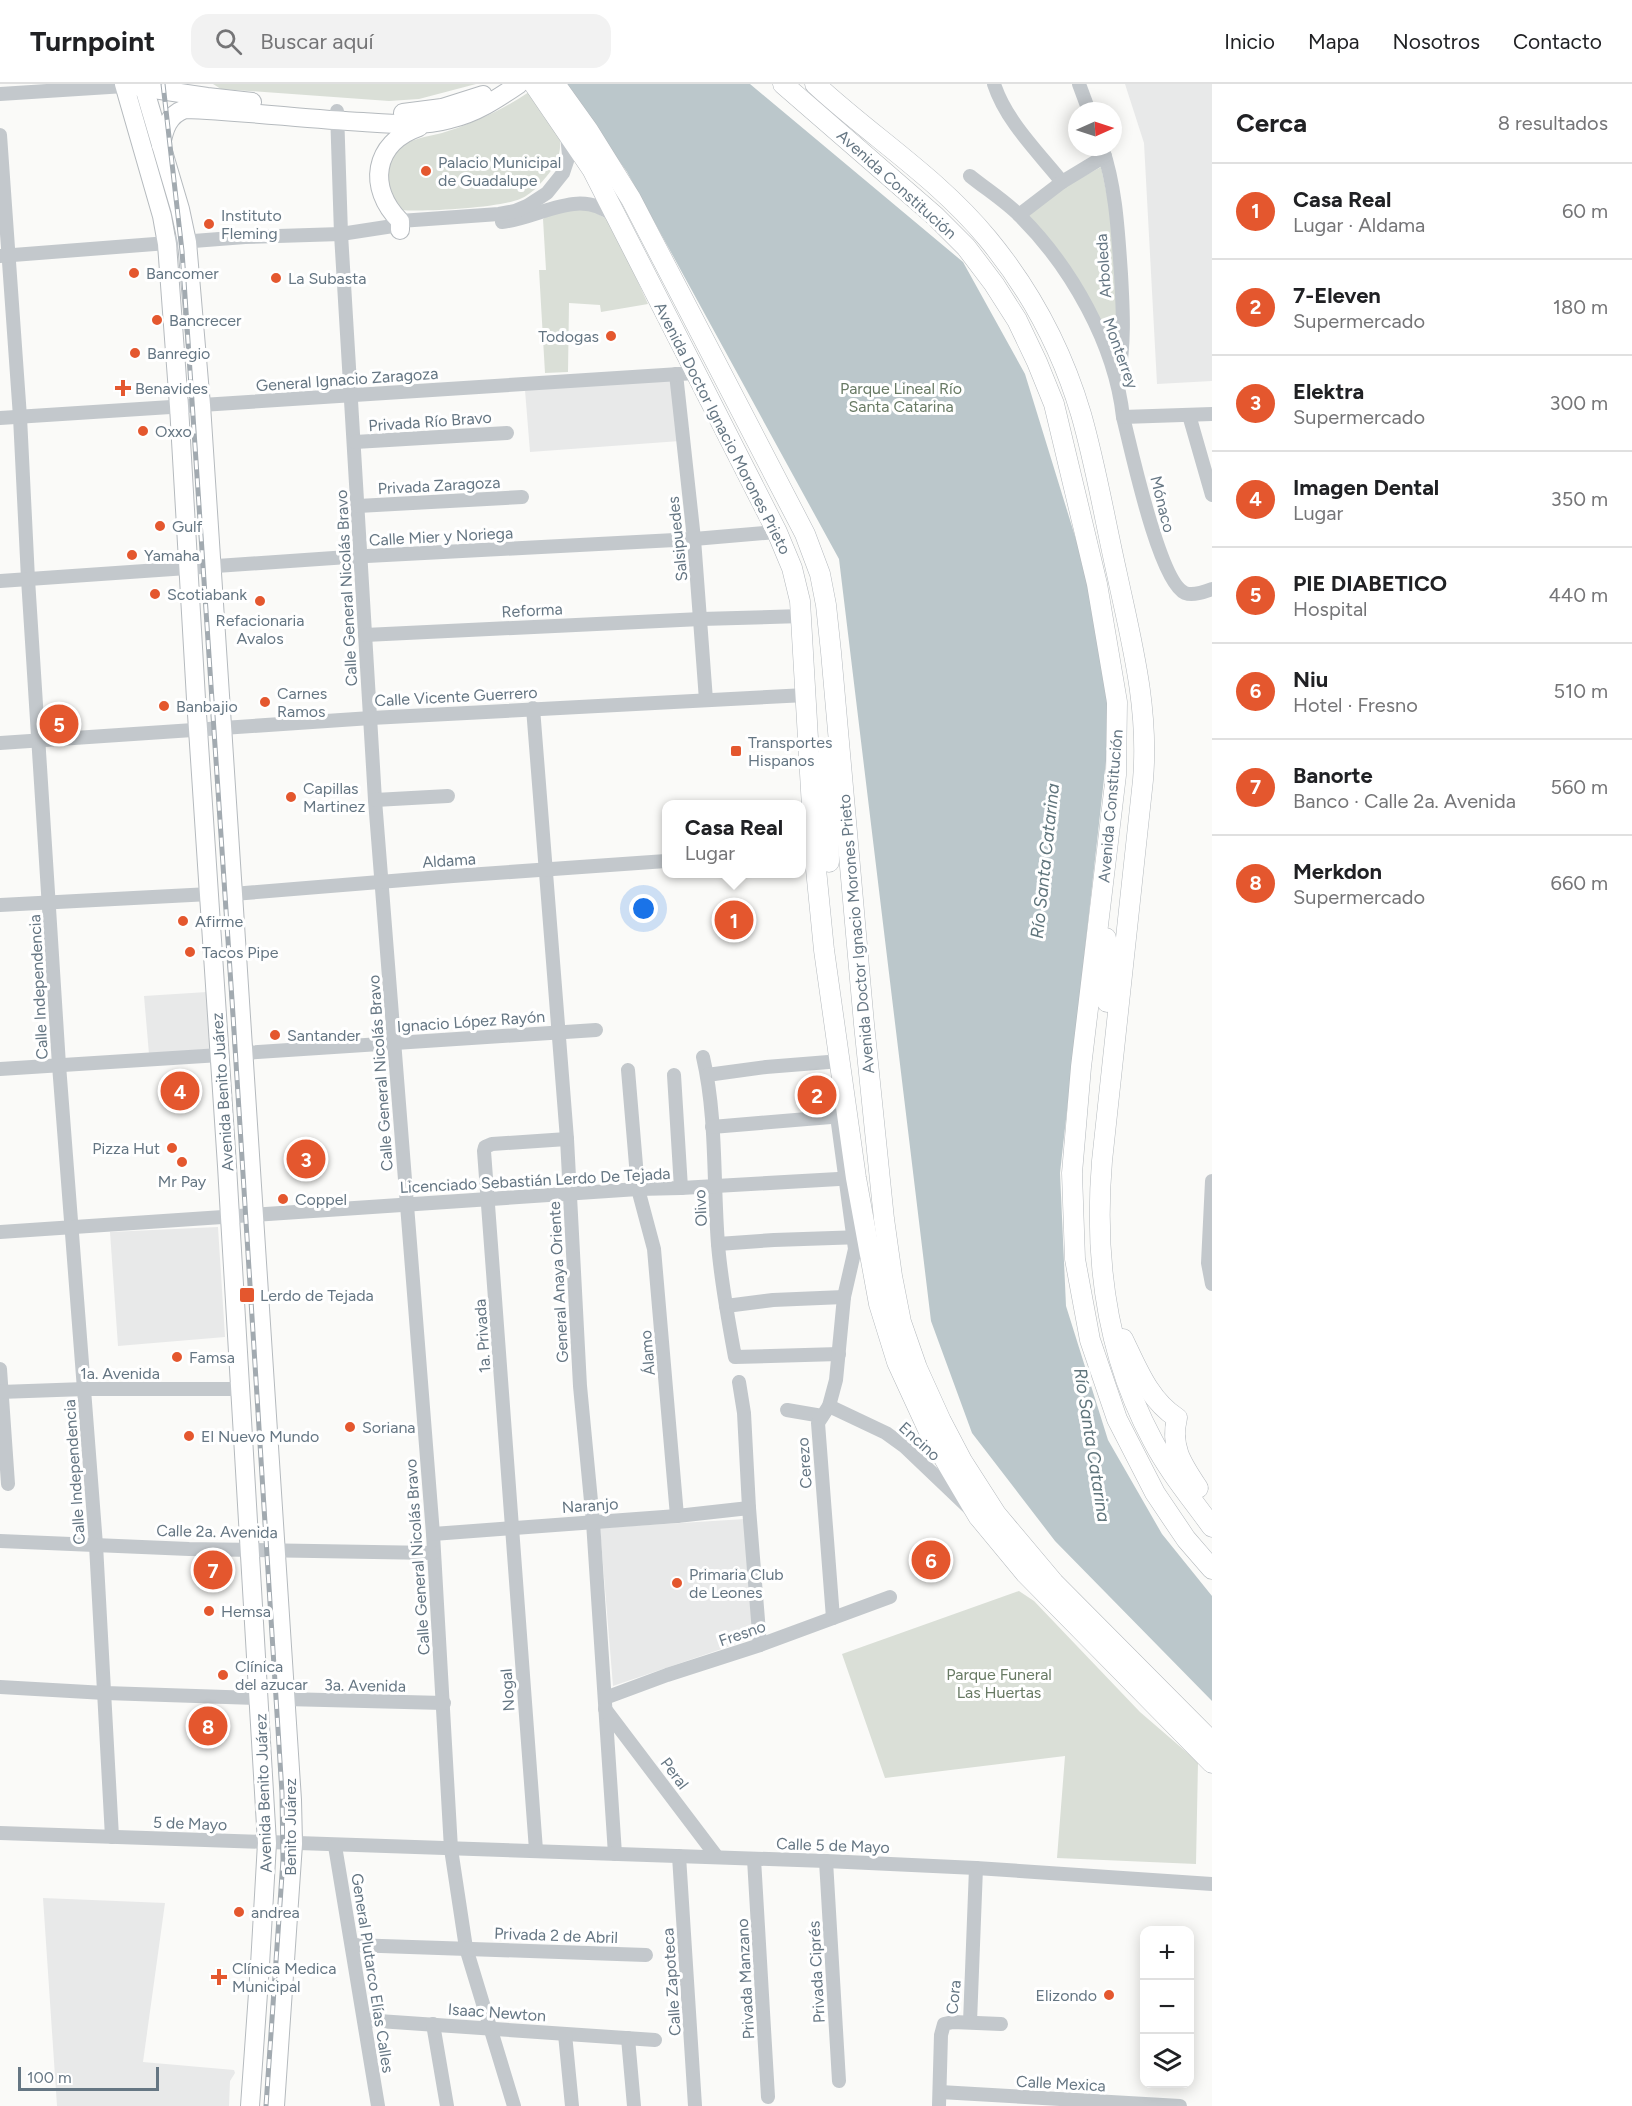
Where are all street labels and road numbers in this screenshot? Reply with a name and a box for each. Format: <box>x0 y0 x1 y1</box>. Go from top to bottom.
street label: Avenida Constitución <box>833 126 960 243</box>
street label: Arboleda <box>1092 233 1115 299</box>
street label: Avenida Doctor Ignacio Morones Prieto <box>650 299 795 558</box>
street label: Monterrey <box>1099 315 1142 392</box>
street label: General Ignacio Zaragoza <box>255 364 439 395</box>
street label: Privada Río Bravo <box>368 408 492 435</box>
street label: Privada Zaragoza <box>377 473 501 498</box>
street label: Mónaco <box>1146 474 1179 534</box>
street label: Calle General Nicolás Bravo <box>332 489 361 687</box>
street label: Salsipuedes <box>664 496 691 582</box>
street label: Calle Mier y Noriega <box>369 523 514 550</box>
street label: Reforma <box>501 599 563 622</box>
street label: Calle Vicente Guerrero <box>374 683 538 710</box>
street label: Avenida Constitución <box>1094 728 1127 884</box>
street label: Avenida Doctor Ignacio Morones Prieto <box>835 793 878 1075</box>
street label: Aldama <box>422 849 476 872</box>
street label: Calle Independencia <box>25 914 52 1060</box>
street label: Calle General Nicolás Bravo <box>364 974 397 1172</box>
street label: Ignacio López Rayón <box>396 1007 546 1036</box>
street label: Avenida Benito Juárez <box>207 1012 238 1172</box>
street label: Licenciado Sebastián Lerdo De Tejada <box>399 1164 671 1197</box>
street label: Olivo <box>690 1189 711 1227</box>
street label: General Anaya Oriente <box>545 1200 572 1363</box>
street label: 1a. Privada <box>470 1298 495 1374</box>
street label: Álamo <box>636 1330 659 1376</box>
street label: 1a. Avenida <box>80 1364 160 1383</box>
street label: Calle Independencia <box>60 1399 89 1545</box>
street label: Encino <box>895 1418 944 1465</box>
street label: Cerezo <box>793 1437 816 1489</box>
street label: Calle General Nicolás Bravo <box>401 1458 434 1656</box>
street label: Naranjo <box>561 1494 619 1517</box>
street label: Calle 2a. Avenida <box>156 1521 278 1542</box>
street label: Fresno <box>716 1617 768 1650</box>
street label: Nogal <box>497 1668 518 1712</box>
street label: 3a. Avenida <box>324 1675 406 1696</box>
street label: Avenida Benito Juárez <box>251 1713 276 1873</box>
street label: Peral <box>657 1754 693 1793</box>
street label: Benito Juárez <box>281 1778 300 1876</box>
street label: 5 de Mayo <box>153 1813 227 1834</box>
street label: Calle 5 de Mayo <box>776 1834 890 1857</box>
street label: General Plutarco Elías Calles <box>347 1872 398 2074</box>
street label: Privada Manzano <box>733 1918 758 2040</box>
street label: Privada Ciprés <box>804 1920 829 2024</box>
street label: Privada 2 de Abril <box>494 1924 618 1947</box>
street label: Calle Zapoteca <box>658 1927 685 2037</box>
street label: Cora <box>942 1979 965 2015</box>
street label: Isaac Newton <box>447 2000 547 2025</box>
street label: Calle Mexica <box>1016 2072 1106 2095</box>

